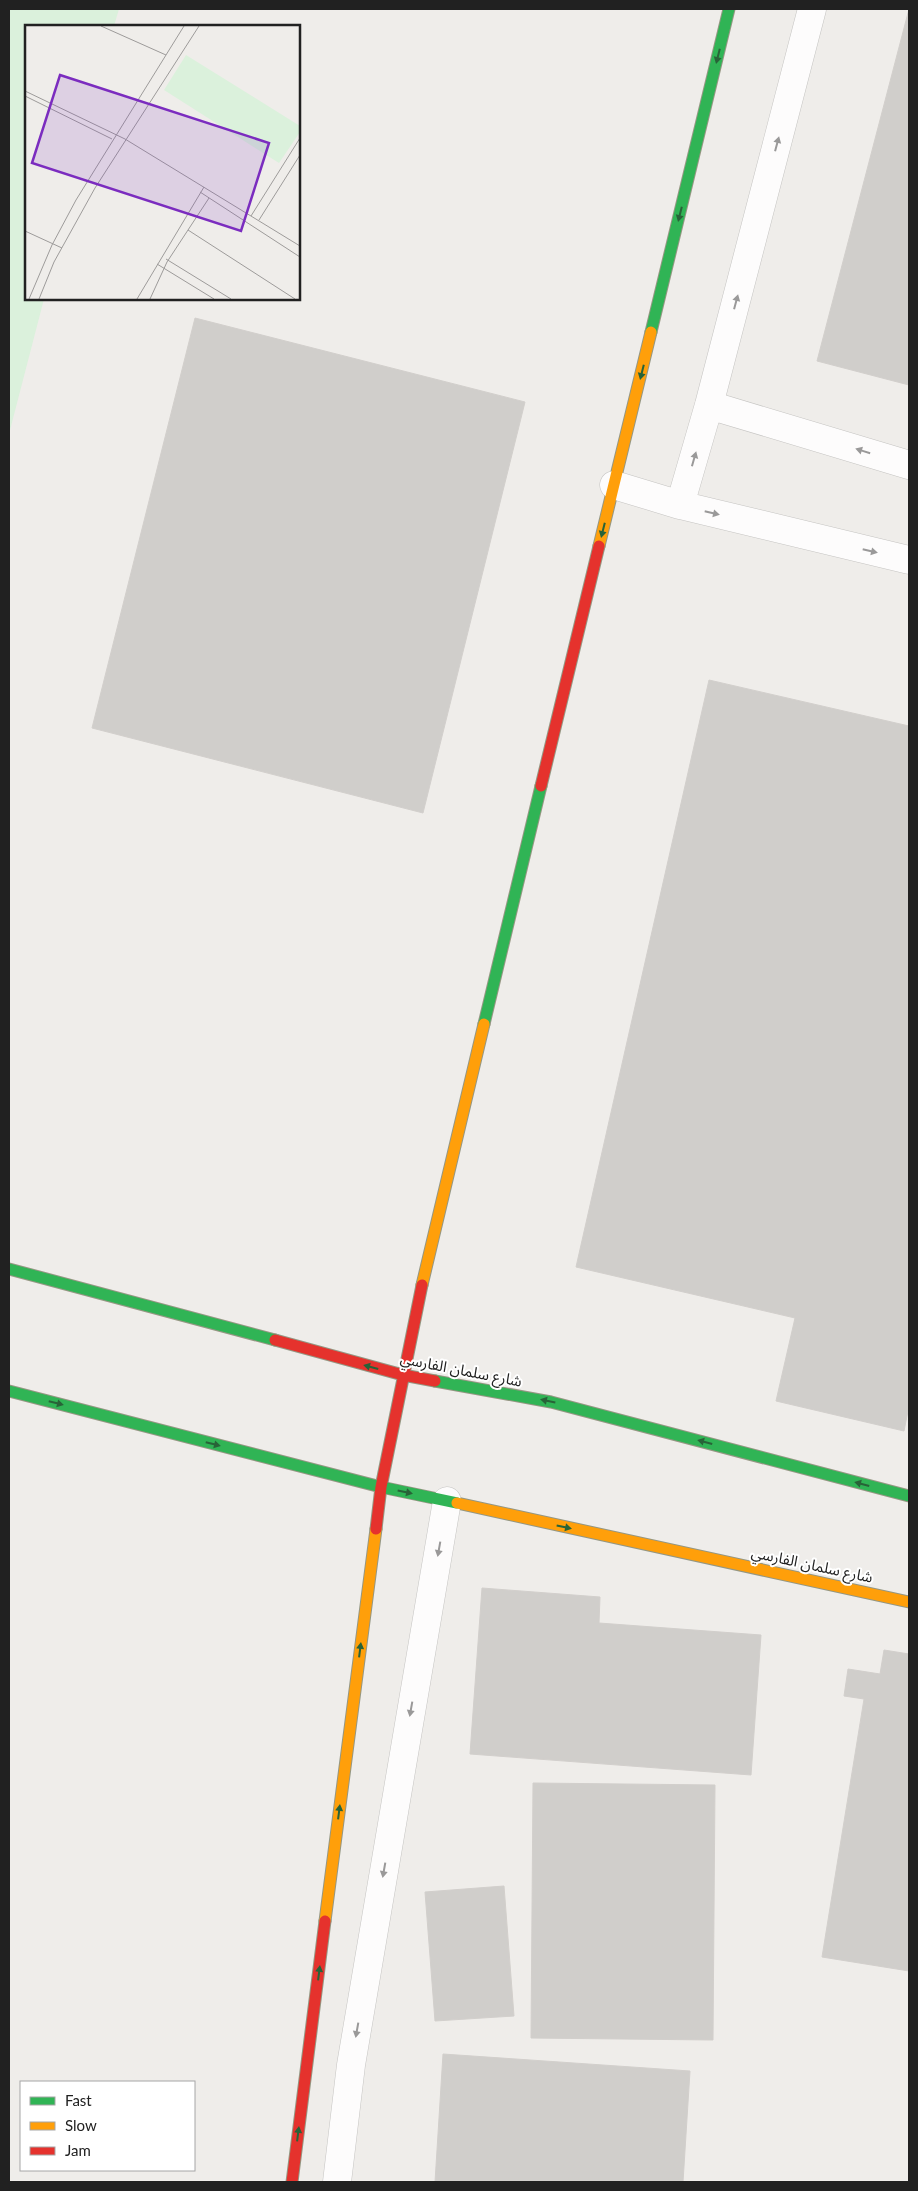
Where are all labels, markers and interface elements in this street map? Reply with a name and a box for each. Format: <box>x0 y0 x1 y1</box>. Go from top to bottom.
inset map <box>25 25 300 300</box>
one-way arrow <box>714 49 722 64</box>
one-way arrow <box>773 137 781 152</box>
one-way arrow <box>676 207 684 222</box>
one-way arrow <box>732 294 740 309</box>
one-way arrow <box>637 365 645 380</box>
one-way arrow <box>855 447 870 455</box>
one-way arrow <box>690 451 698 466</box>
one-way arrow <box>704 509 719 517</box>
one-way arrow <box>599 523 607 538</box>
one-way arrow <box>862 547 877 555</box>
street label: شارع سلمان الفارسي <box>398 1348 524 1394</box>
one-way arrow <box>364 1362 379 1370</box>
one-way arrow <box>539 1397 555 1405</box>
one-way arrow <box>48 1399 63 1407</box>
one-way arrow <box>697 1438 712 1446</box>
one-way arrow <box>206 1440 221 1448</box>
one-way arrow <box>855 1480 870 1488</box>
one-way arrow <box>397 1488 412 1496</box>
one-way arrow <box>556 1523 572 1531</box>
one-way arrow <box>434 1542 442 1558</box>
street label: شارع سلمان الفارسي <box>749 1542 875 1590</box>
one-way arrow <box>356 1642 364 1658</box>
one-way arrow <box>407 1702 415 1718</box>
one-way arrow <box>335 1803 343 1819</box>
one-way arrow <box>379 1862 387 1878</box>
one-way arrow <box>315 1964 323 1980</box>
one-way arrow <box>352 2022 360 2038</box>
legend <box>20 2081 195 2171</box>
text: Fast <box>65 2091 92 2109</box>
text: Slow <box>65 2116 97 2134</box>
one-way arrow <box>294 2126 302 2142</box>
text: Jam <box>65 2141 91 2159</box>

